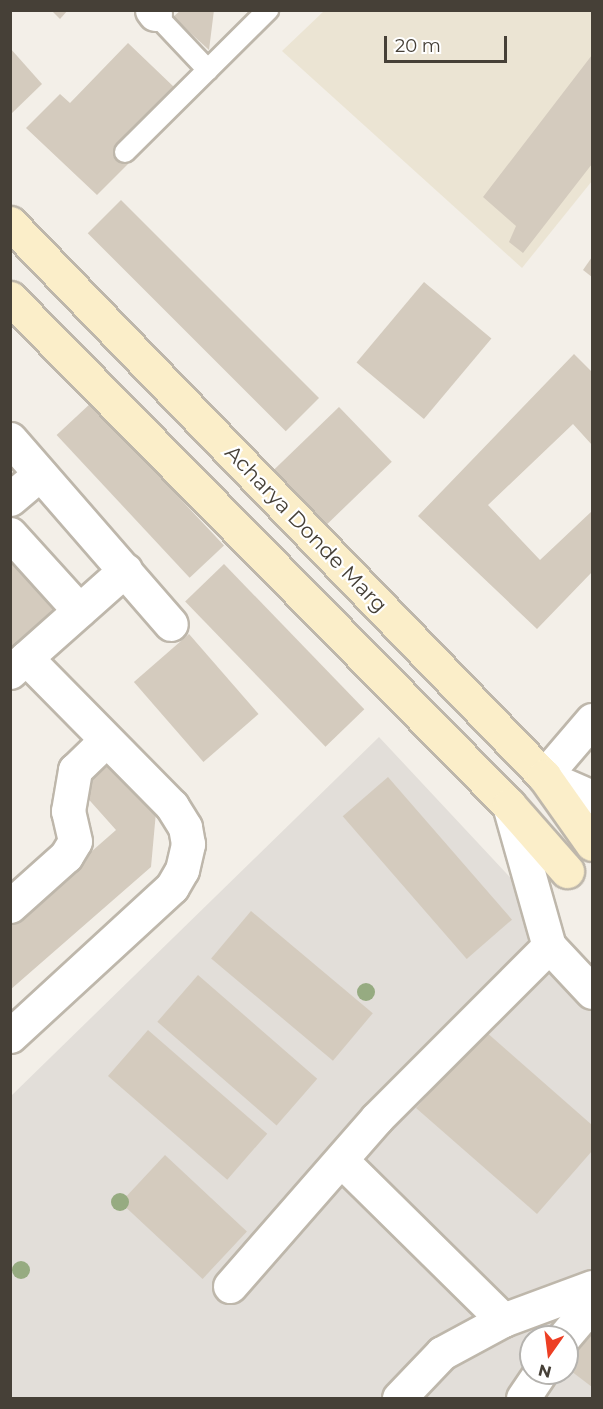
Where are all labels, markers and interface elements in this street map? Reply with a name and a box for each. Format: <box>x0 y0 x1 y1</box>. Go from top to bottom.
scale bar <box>387 24 510 62</box>
text: 20 m <box>395 35 441 57</box>
street label: Acharya Donde Marg <box>220 440 392 618</box>
north arrow <box>519 1325 579 1385</box>
text: N <box>536 1360 554 1382</box>

